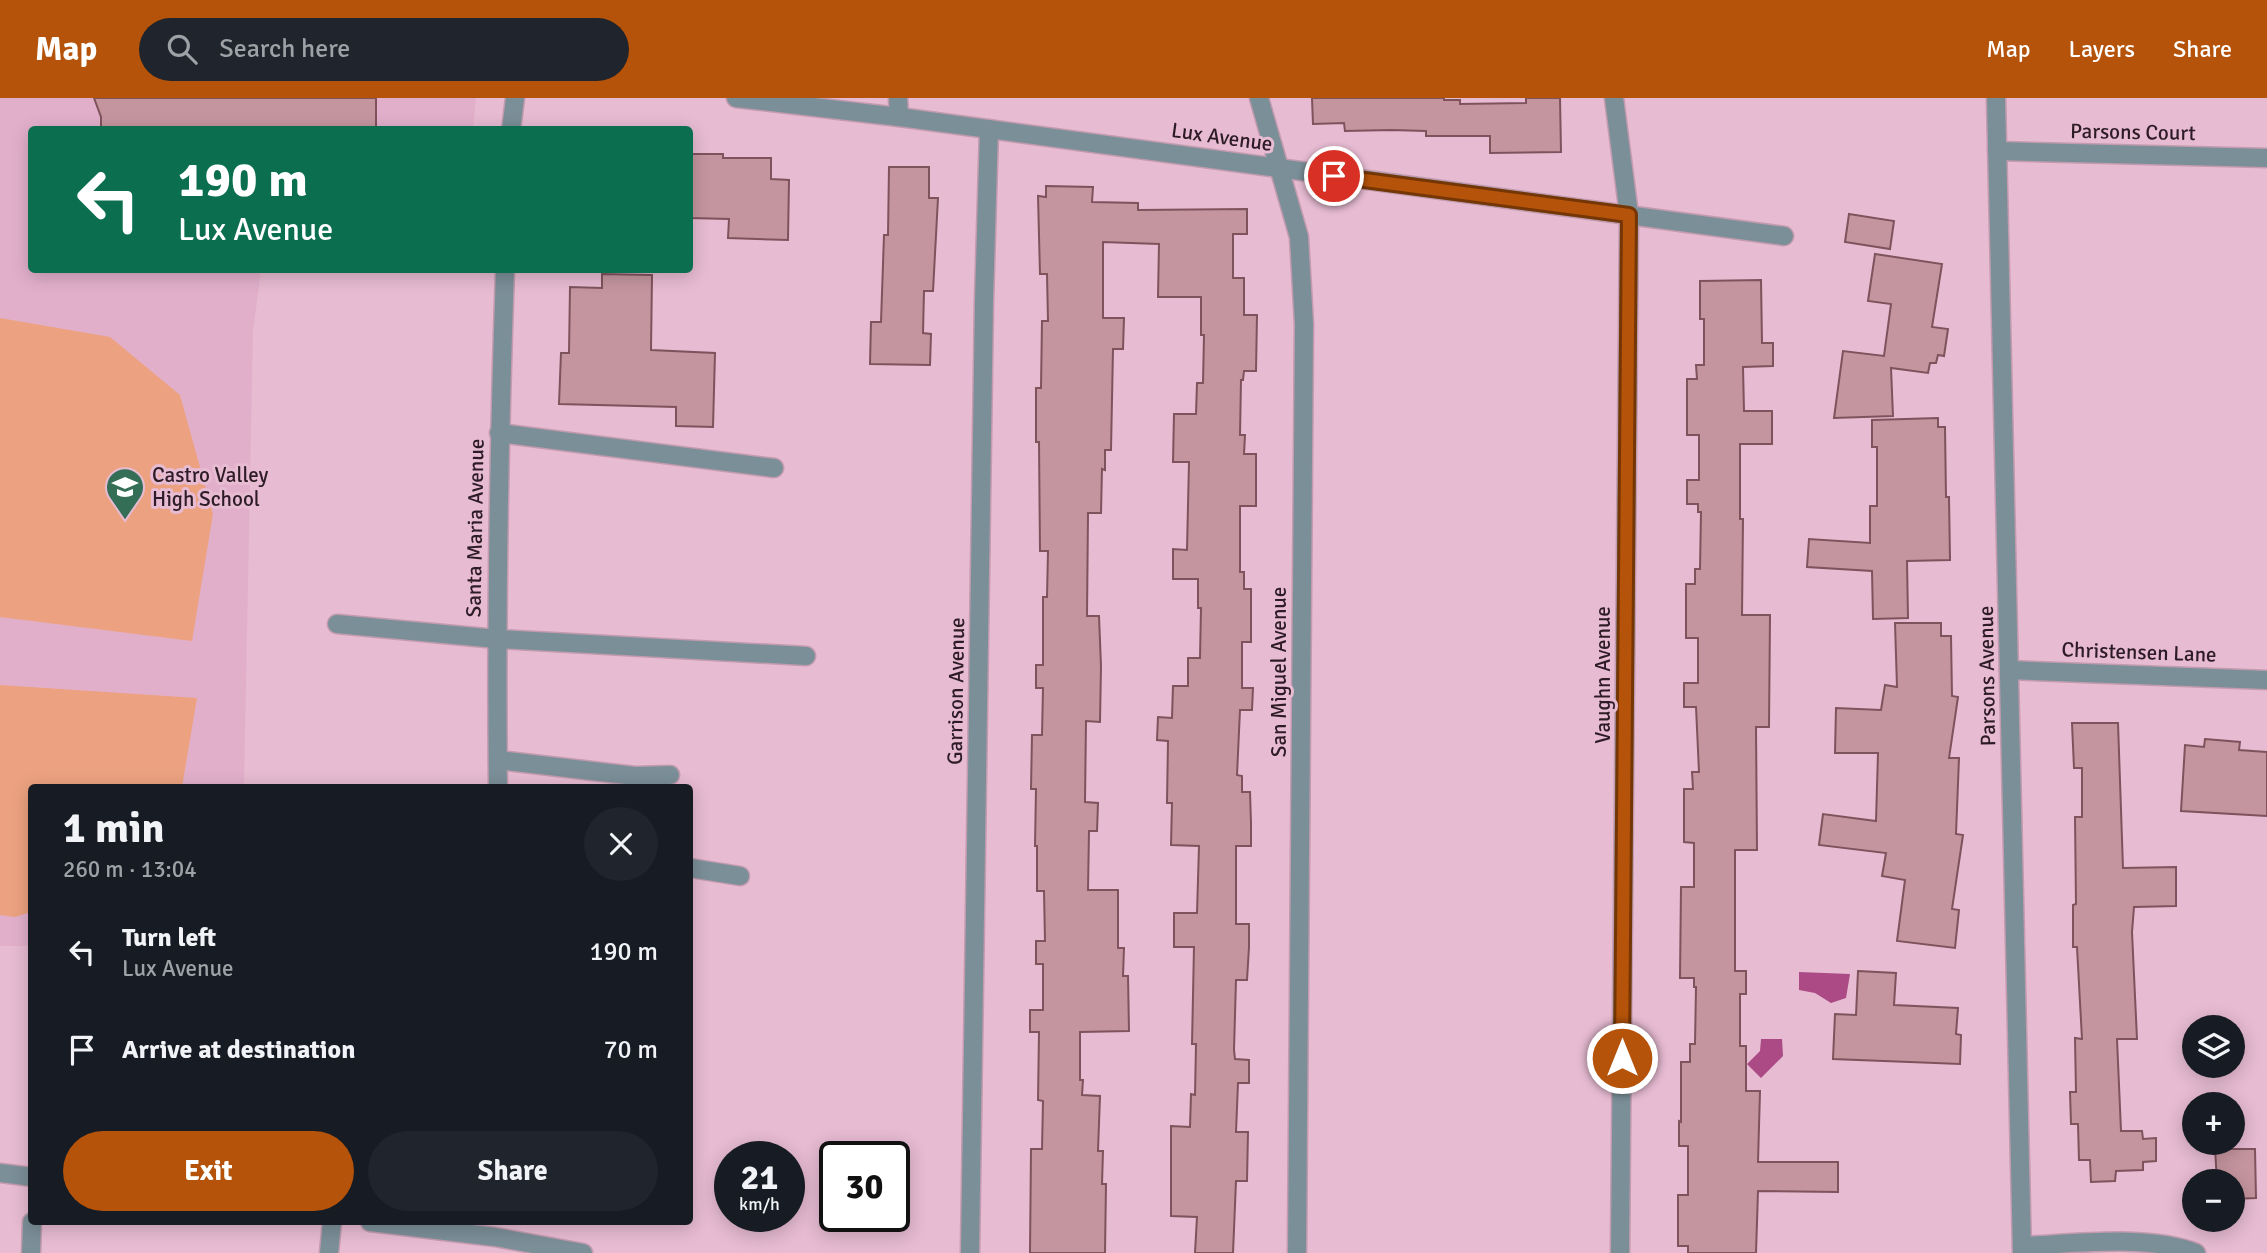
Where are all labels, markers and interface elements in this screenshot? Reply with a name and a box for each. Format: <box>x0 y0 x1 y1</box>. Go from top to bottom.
search box <box>139 18 629 81</box>
text: Map <box>35 29 97 70</box>
icon: search <box>163 30 201 68</box>
text: Search here <box>219 33 350 65</box>
text: Map <box>1986 34 2031 64</box>
text: Layers <box>2069 34 2135 64</box>
text: Share <box>2173 34 2232 64</box>
street label: Lux Avenue <box>1170 117 1274 157</box>
street label: Parsons Court <box>2070 118 2196 146</box>
pin <box>1304 146 1364 206</box>
text: 190 m <box>178 150 308 210</box>
icon: left <box>63 154 154 245</box>
icon: arrive <box>1315 157 1353 195</box>
text: Lux Avenue <box>178 210 333 249</box>
street label: Santa Maria Avenue <box>460 438 490 618</box>
place label: Castro Valley High School <box>152 462 269 512</box>
school or university icon: Castro Valley High School <box>104 466 146 521</box>
street label: San Miguel Avenue <box>1266 587 1292 757</box>
street label: Parsons Avenue <box>1973 605 2001 747</box>
street label: Vaughn Avenue <box>1590 606 1616 744</box>
street label: Garrison Avenue <box>942 617 970 765</box>
street label: Christensen Lane <box>2061 636 2217 668</box>
text: 1 min <box>63 803 164 854</box>
button: close <box>584 807 658 881</box>
text: 260 m · 13:04 <box>63 855 197 884</box>
text: Turn left <box>122 922 216 954</box>
icon: left <box>63 933 101 971</box>
text: 190 m <box>589 936 658 968</box>
text: Lux Avenue <box>122 954 234 983</box>
map controls <box>2182 1015 2245 1232</box>
button: layers <box>2182 1015 2245 1078</box>
position arrow <box>1585 1021 1659 1095</box>
icon: arrive <box>63 1031 101 1069</box>
text: Arrive at destination <box>122 1034 355 1066</box>
text: 70 m <box>603 1034 658 1066</box>
button: + <box>2182 1092 2245 1155</box>
button: Exit <box>63 1131 354 1211</box>
button: Share <box>368 1131 658 1211</box>
speed limit sign: 30 <box>819 1141 910 1232</box>
text: 21 <box>741 1156 778 1199</box>
button: − <box>2182 1169 2245 1232</box>
text: km/h <box>739 1193 780 1215</box>

